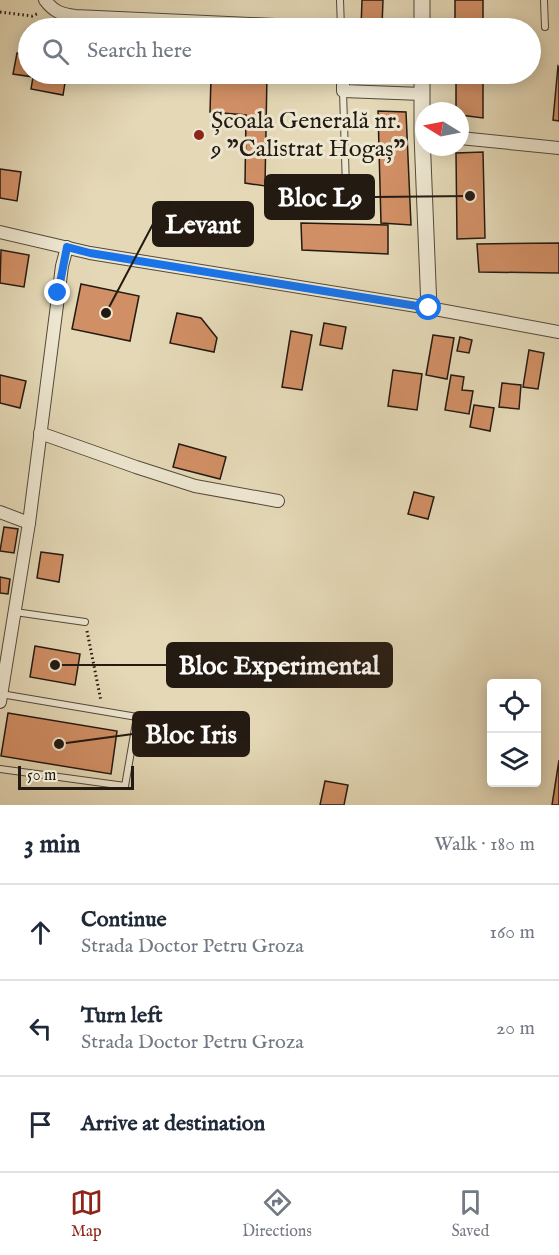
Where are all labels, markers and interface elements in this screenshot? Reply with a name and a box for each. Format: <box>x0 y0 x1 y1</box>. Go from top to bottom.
search box <box>18 18 541 84</box>
icon: search <box>39 35 72 68</box>
text: Search here <box>87 37 192 65</box>
north arrow <box>415 102 469 156</box>
place label: Școala Generală nr. 9 "Calistrat Hogaș" <box>210 106 406 165</box>
marker: Școala Generală nr. 9 "Calistrat Hogaș" <box>192 128 206 142</box>
callout: Bloc L9 <box>265 175 374 219</box>
text: Bloc L9 <box>278 182 362 215</box>
callout: Levant <box>153 202 253 246</box>
text: Levant <box>165 209 241 242</box>
route end <box>44 279 70 305</box>
route start <box>415 294 441 320</box>
callout: Bloc Experimental <box>167 643 392 687</box>
text: Bloc Experimental <box>178 650 380 683</box>
map controls <box>487 679 541 787</box>
button: locate <box>487 679 541 733</box>
callout: Bloc Iris <box>133 712 249 756</box>
text: Bloc Iris <box>145 719 237 752</box>
button: layers <box>487 733 541 787</box>
scale bar <box>18 763 134 790</box>
text: 50 m <box>27 766 56 786</box>
text: 3 min <box>24 828 80 861</box>
text: Walk · 180 m <box>434 832 535 857</box>
text: Continue <box>81 906 167 934</box>
icon: ahead <box>24 916 57 949</box>
text: 160 m <box>489 920 535 945</box>
text: Strada Doctor Petru Groza <box>81 934 304 959</box>
text: Turn left <box>81 1002 163 1030</box>
icon: left <box>24 1012 57 1045</box>
text: 20 m <box>496 1016 535 1041</box>
text: Strada Doctor Petru Groza <box>81 1030 304 1055</box>
icon: arrive <box>24 1108 57 1141</box>
text: Arrive at destination <box>81 1110 265 1138</box>
tab: Map <box>70 1186 103 1242</box>
tab: Directions <box>242 1186 312 1242</box>
tab: Saved <box>451 1186 489 1242</box>

